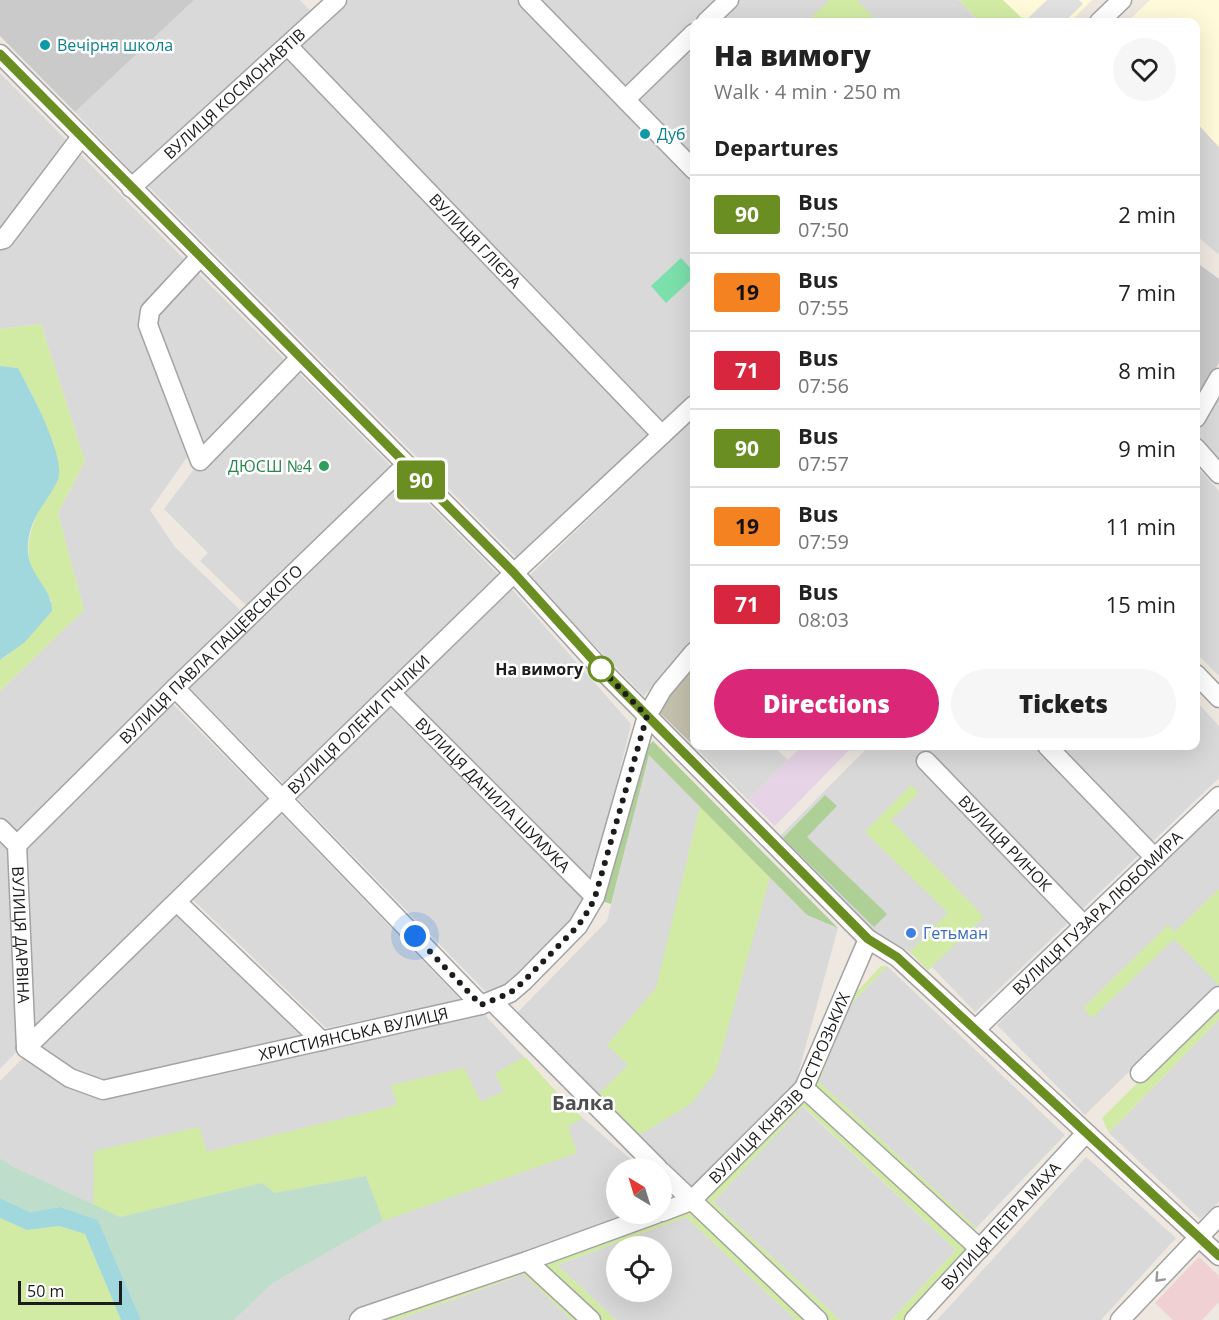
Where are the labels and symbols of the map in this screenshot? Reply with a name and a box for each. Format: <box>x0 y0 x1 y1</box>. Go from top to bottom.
street label: ВУЛИЦЯ КОСМОНАВТІВ <box>159 23 310 164</box>
place label: Вечірня школа <box>57 34 173 56</box>
marker: Вечірня школа <box>38 38 52 52</box>
place label: Дуб <box>657 123 685 145</box>
marker: Дуб <box>638 127 652 141</box>
street label: ВУЛИЦЯ ГЛІЄРА <box>424 188 527 293</box>
place label: ДЮСШ №4 <box>228 455 312 477</box>
marker: ДЮСШ №4 <box>317 459 331 473</box>
line badge: 90 <box>394 460 448 500</box>
street label: ВУЛИЦЯ ПАВЛА ПАЩЕВСЬКОГО <box>114 560 307 749</box>
street label: ВУЛИЦЯ ОЛЕНИ ПЧІЛКИ <box>282 650 435 799</box>
marker: На вимогу <box>588 656 614 682</box>
place label: На вимогу <box>495 658 584 680</box>
street label: ВУЛИЦЯ ДАНИЛА ШУМУКА <box>410 712 576 878</box>
street label: ВУЛИЦЯ РИНОК <box>954 790 1057 896</box>
street label: ВУЛИЦЯ ГУЗАРА ЛЮБОМИРА <box>1007 825 1188 1000</box>
street label: ВУЛИЦЯ ДАРВІНА <box>7 866 35 1005</box>
your location <box>400 921 430 951</box>
place label: Гетьман <box>923 922 988 944</box>
marker: Гетьман <box>904 926 918 940</box>
street label: ВУЛИЦЯ КНЯЗІВ ОСТРОЗЬКИХ <box>704 988 855 1188</box>
street label: ХРИСТИЯНСЬКА ВУЛИЦЯ <box>256 1002 450 1066</box>
district label: Балка <box>552 1089 614 1116</box>
street label: ВУЛИЦЯ ПЕТРА МАХА <box>936 1156 1066 1295</box>
north arrow <box>606 1158 672 1224</box>
one-way arrow <box>1155 1272 1166 1282</box>
scale bar <box>18 1278 122 1306</box>

